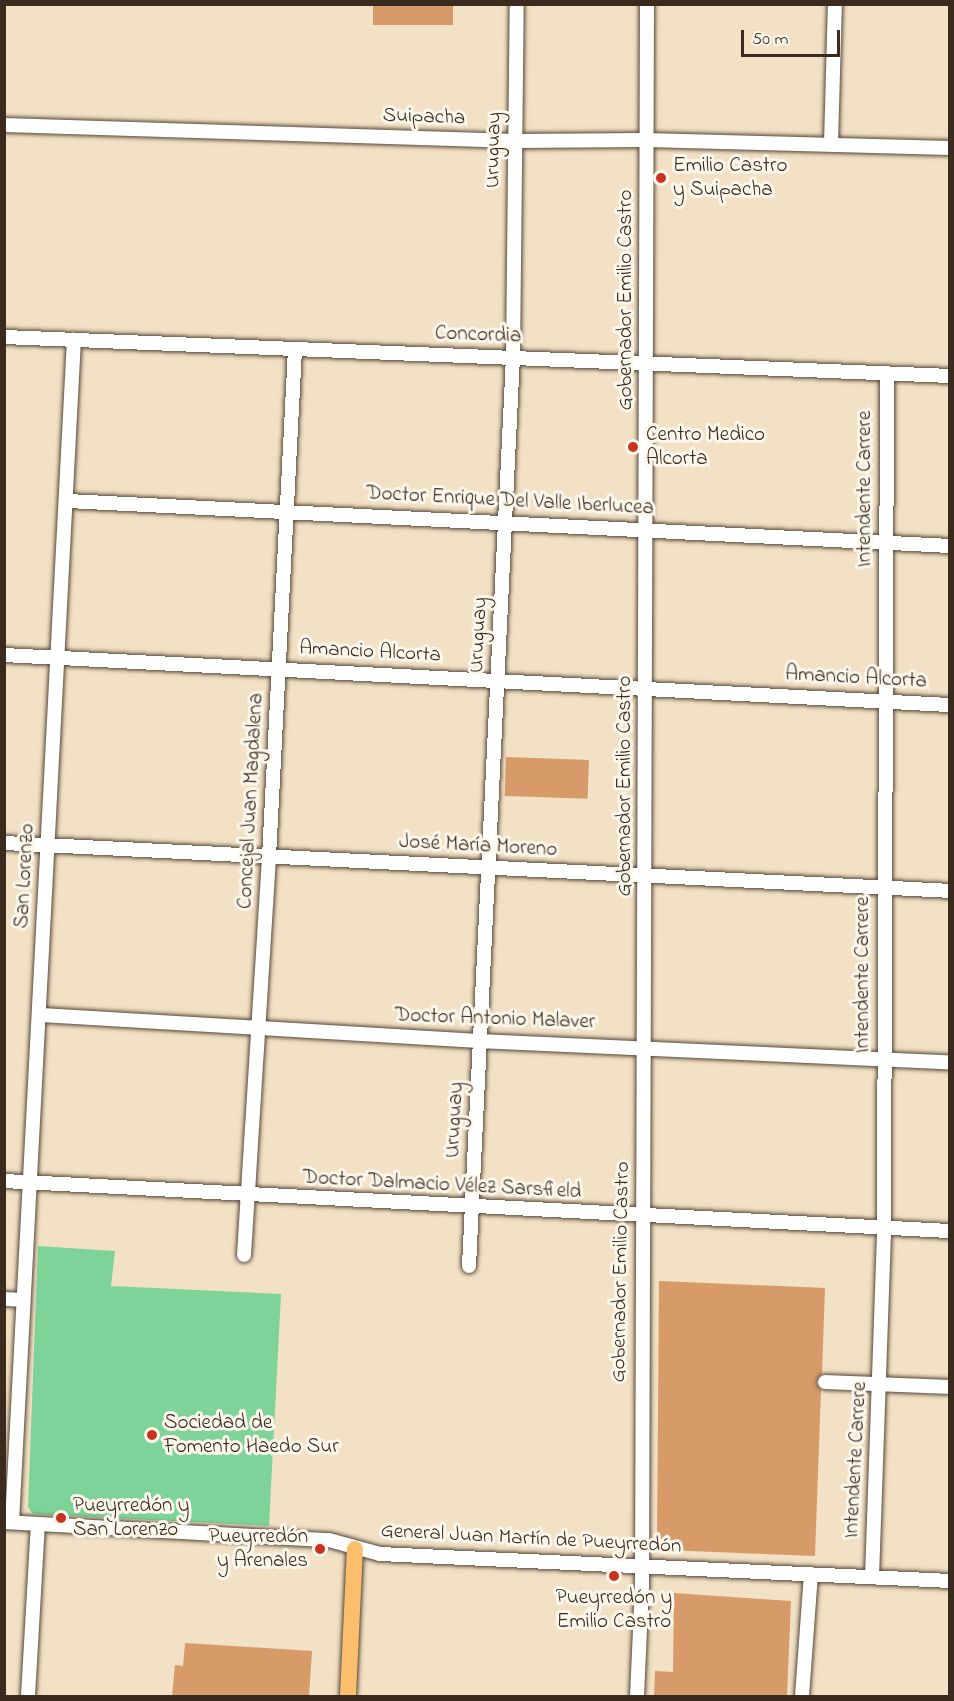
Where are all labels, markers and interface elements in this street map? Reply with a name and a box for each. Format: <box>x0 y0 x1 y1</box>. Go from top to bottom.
scale bar <box>744 18 843 56</box>
text: 50 m <box>752 27 789 53</box>
street label: Suipacha <box>382 103 466 131</box>
street label: Uruguay <box>481 112 507 188</box>
place label: Emilio Castro y Suipacha <box>673 153 787 203</box>
marker: Emilio Castro y Suipacha <box>654 171 668 185</box>
street label: Gobernador Emilio Castro <box>613 190 639 410</box>
street label: Concordia <box>434 321 522 349</box>
street label: Intendente Carrere <box>852 411 878 567</box>
place label: Centro Medico Alcorta <box>646 422 765 472</box>
marker: Centro Medico Alcorta <box>624 438 642 456</box>
street label: Doctor Enrique Del Valle Iberlucea <box>365 481 655 521</box>
street label: Uruguay <box>464 596 494 674</box>
street label: Amancio Alcorta <box>299 636 441 668</box>
street label: Amancio Alcorta <box>785 662 927 694</box>
street label: Gobernador Emilio Castro <box>612 676 638 896</box>
street label: Concejal Juan Magdalena <box>233 692 269 910</box>
street label: San Lorenzo <box>10 823 40 929</box>
street label: José María Moreno <box>398 829 558 863</box>
street label: Intendente Carrere <box>850 897 876 1053</box>
street label: Doctor Antonio Malaver <box>394 1003 596 1035</box>
street label: Uruguay <box>440 1081 470 1159</box>
street label: Gobernador Emilio Castro <box>606 1161 636 1383</box>
street label: Doctor Dalmacio Vélez Sarsfield <box>302 1165 582 1205</box>
street label: Intendente Carrere <box>839 1381 873 1539</box>
place label: Sociedad de Fomento Haedo Sur <box>164 1410 339 1460</box>
marker: Sociedad de Fomento Haedo Sur <box>145 1428 159 1442</box>
place label: Pueyrredón y San Lorenzo <box>73 1493 189 1543</box>
marker: Pueyrredón y San Lorenzo <box>54 1511 68 1525</box>
street label: General Juan Martín de Pueyrredón <box>380 1519 682 1559</box>
place label: Pueyrredón y Arenales <box>209 1524 308 1574</box>
marker: Pueyrredón y Arenales <box>313 1542 327 1556</box>
marker: Pueyrredón y Emilio Castro <box>607 1569 621 1583</box>
place label: Pueyrredón y Emilio Castro <box>556 1585 672 1635</box>

